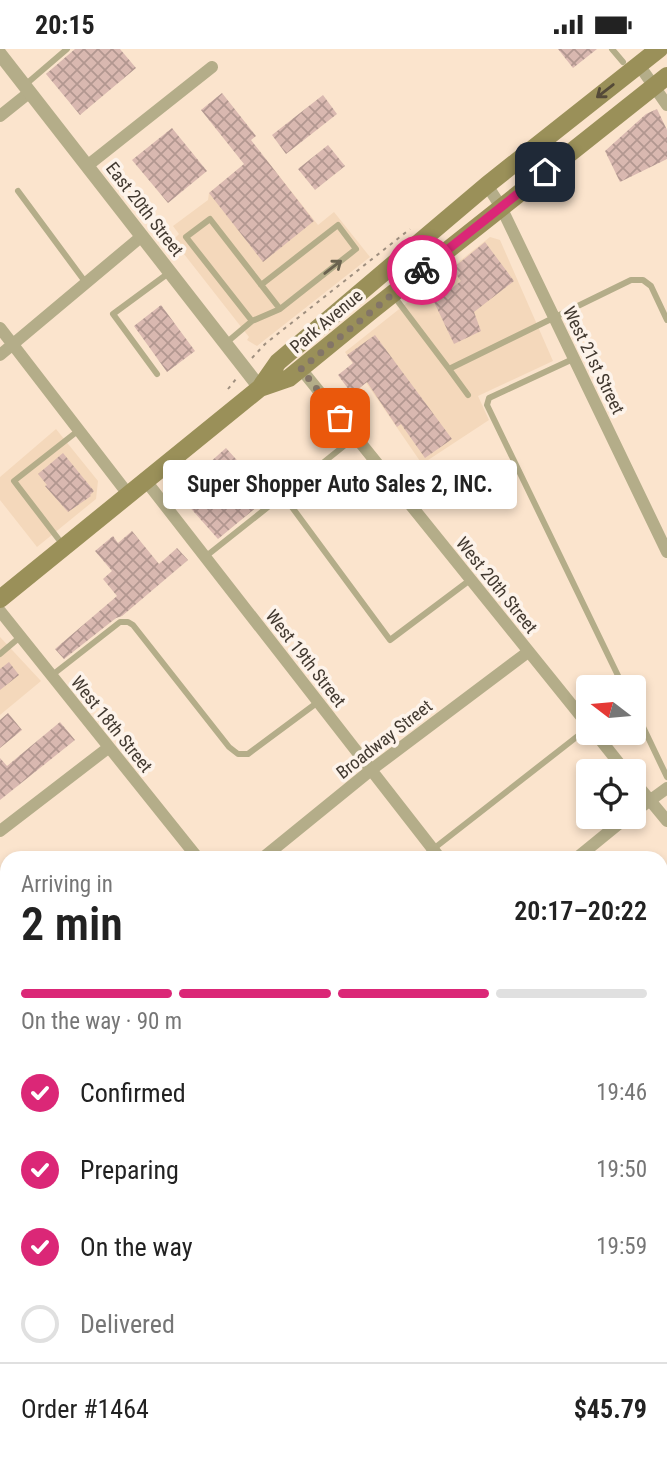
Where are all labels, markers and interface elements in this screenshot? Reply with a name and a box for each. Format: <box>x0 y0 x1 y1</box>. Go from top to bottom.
text: 20:15 <box>35 10 95 40</box>
one-way arrow <box>597 83 615 99</box>
pin <box>515 142 575 202</box>
icon: home <box>526 153 564 191</box>
street label: East 20th Street <box>102 158 188 260</box>
courier <box>387 235 457 305</box>
icon: bike <box>403 251 441 289</box>
one-way arrow <box>324 259 342 274</box>
street label: Park Avenue <box>286 285 366 357</box>
street label: West 21st Street <box>559 303 629 417</box>
pin <box>310 388 370 448</box>
icon: bag <box>321 399 359 437</box>
callout: Super Shopper Auto Sales 2, INC. <box>163 460 517 509</box>
text: Super Shopper Auto Sales 2, INC. <box>187 471 493 498</box>
street label: West 20th Street <box>452 533 542 637</box>
street label: West 19th Street <box>262 605 350 711</box>
street label: West 18th Street <box>67 672 157 776</box>
north arrow <box>576 675 646 745</box>
map controls <box>576 675 646 829</box>
street label: Broadway Street <box>332 695 436 783</box>
button: locate <box>576 759 646 829</box>
text: Arriving in <box>21 871 113 898</box>
text: 20:17–20:22 <box>514 896 647 926</box>
text: 2 min <box>21 897 123 951</box>
text: On the way · 90 m <box>21 1008 182 1035</box>
icon: check <box>21 1074 59 1112</box>
text: Confirmed <box>80 1078 186 1108</box>
text: 19:46 <box>596 1079 647 1106</box>
icon: check <box>21 1151 59 1189</box>
text: Preparing <box>80 1155 179 1185</box>
text: 19:50 <box>596 1156 647 1183</box>
icon: check <box>21 1228 59 1266</box>
text: On the way <box>80 1232 193 1262</box>
text: 19:59 <box>596 1233 647 1260</box>
text: Delivered <box>80 1309 175 1339</box>
text: Order #1464 <box>21 1394 149 1424</box>
text: $45.79 <box>574 1394 647 1424</box>

